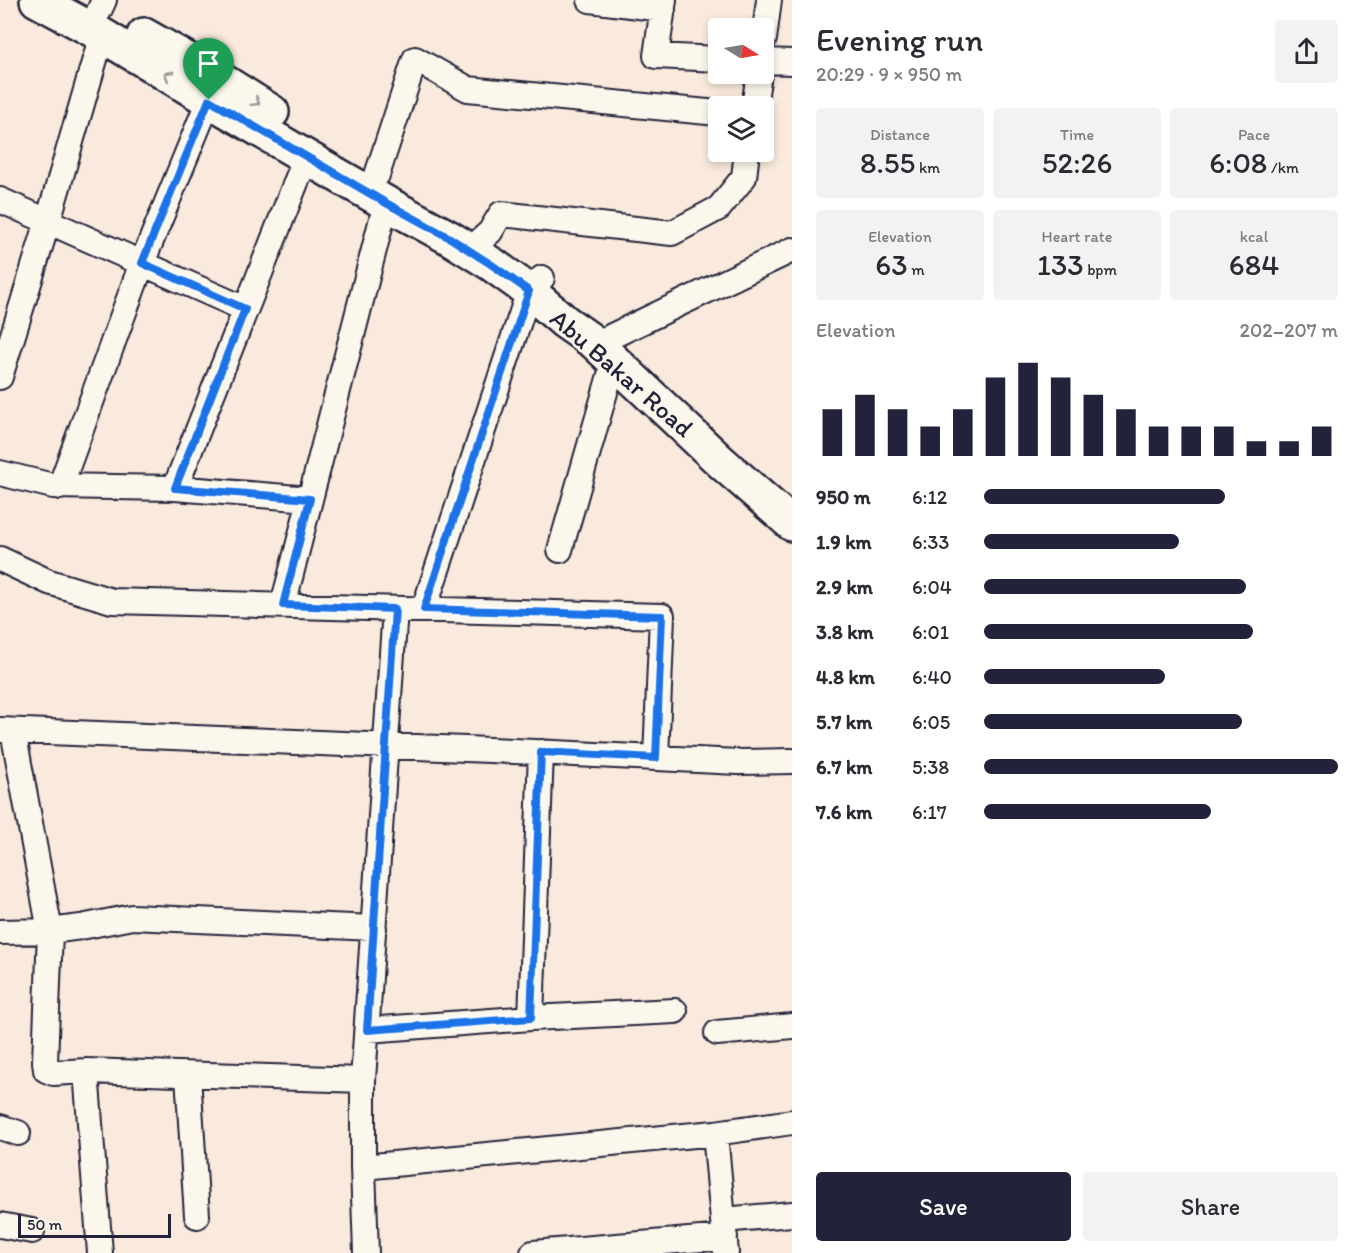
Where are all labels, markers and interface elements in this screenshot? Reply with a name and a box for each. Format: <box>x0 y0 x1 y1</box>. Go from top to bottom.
north arrow <box>708 18 774 84</box>
map controls <box>708 18 774 162</box>
text: Evening run <box>816 20 983 59</box>
button: share <box>1275 20 1338 83</box>
pin <box>183 38 234 100</box>
icon: arrive <box>192 47 225 80</box>
text: 20:29 · 9 × 950 m <box>816 62 962 86</box>
one-way arrow <box>164 70 174 82</box>
one-way arrow <box>250 94 260 106</box>
button: layers <box>708 96 774 162</box>
text: Distance <box>870 125 930 144</box>
text: Time <box>1060 125 1094 144</box>
text: Pace <box>1238 125 1270 144</box>
text: 8.55 <box>860 144 915 181</box>
text: 52:26 <box>1042 144 1112 181</box>
text: 6:08 <box>1209 144 1267 181</box>
text: km <box>915 158 940 177</box>
text: /km <box>1267 158 1299 177</box>
text: Elevation <box>868 227 932 246</box>
text: Heart rate <box>1042 227 1112 246</box>
text: kcal <box>1240 227 1268 246</box>
text: 63 <box>875 246 908 283</box>
text: 133 <box>1037 246 1084 283</box>
text: 684 <box>1229 246 1279 283</box>
text: m <box>908 260 925 279</box>
text: bpm <box>1084 260 1117 279</box>
street label: Abu Bakar Road <box>544 302 701 444</box>
text: Elevation <box>816 318 895 342</box>
text: 202–207 m <box>1239 318 1338 342</box>
text: 950 m <box>816 485 871 509</box>
text: 6:12 <box>912 485 947 509</box>
text: 1.9 km <box>816 530 872 554</box>
text: 6:33 <box>912 530 949 554</box>
text: 2.9 km <box>816 575 873 599</box>
text: 6:04 <box>912 575 952 599</box>
text: 3.8 km <box>816 620 874 644</box>
text: 6:01 <box>912 620 949 644</box>
text: 4.8 km <box>816 665 875 689</box>
text: 6:40 <box>912 665 952 689</box>
text: 5.7 km <box>816 710 872 734</box>
text: 6:05 <box>912 710 950 734</box>
text: 6.7 km <box>816 755 872 779</box>
text: 5:38 <box>912 755 949 779</box>
text: 7.6 km <box>816 800 872 824</box>
text: 6:17 <box>912 800 947 824</box>
button: Save <box>816 1172 1071 1241</box>
button: Share <box>1083 1172 1338 1241</box>
scale bar <box>18 1211 171 1238</box>
text: 50 m <box>27 1215 62 1234</box>

